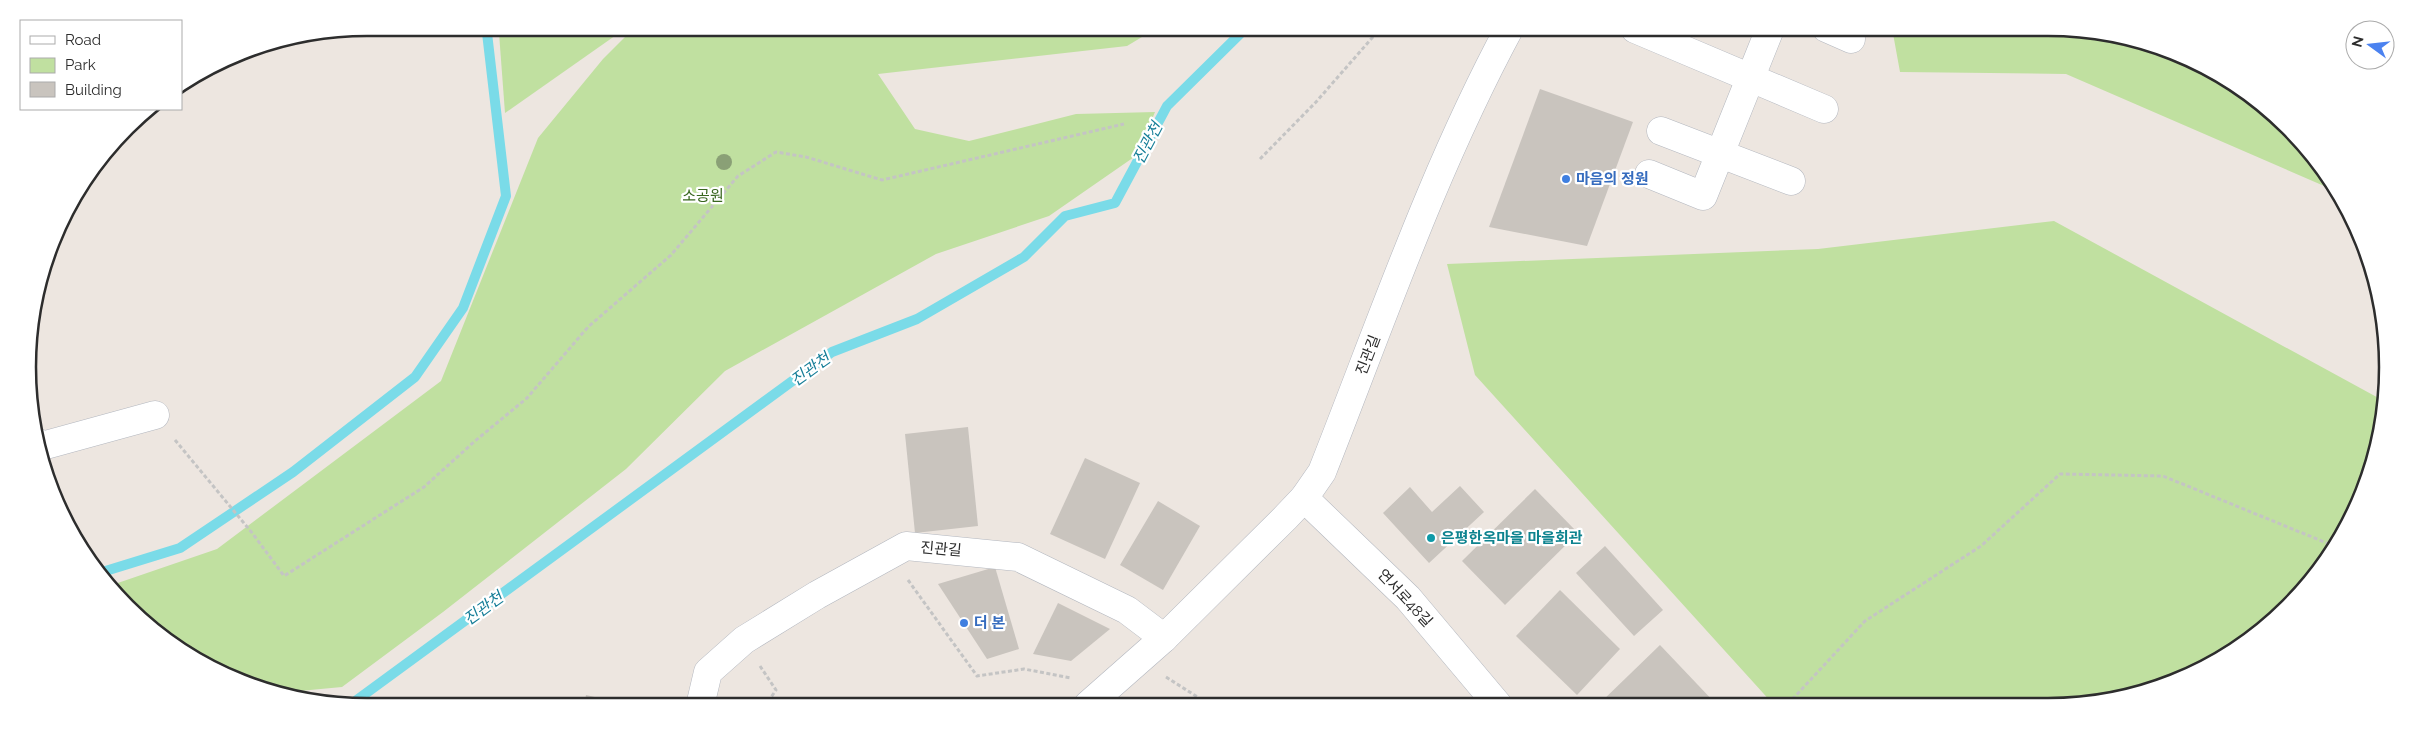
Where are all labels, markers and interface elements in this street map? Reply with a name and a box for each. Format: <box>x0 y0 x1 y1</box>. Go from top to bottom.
legend <box>20 20 182 110</box>
north arrow <box>2345 20 2395 70</box>
text: Road <box>65 31 101 49</box>
text: N <box>2348 34 2367 49</box>
text: Park <box>65 56 96 74</box>
text: Building <box>65 81 122 99</box>
water label: 진관천 <box>1129 117 1167 167</box>
place label: 마음의 정원 <box>1576 170 1649 188</box>
marker: 마음의 정원 <box>1560 173 1572 185</box>
park label: 소공원 <box>682 187 724 205</box>
street label: 진관길 <box>1352 332 1384 378</box>
water label: 진관천 <box>787 347 836 390</box>
place label: 은평한옥마을 마을회관 <box>1441 529 1583 547</box>
marker: 은평한옥마을 마을회관 <box>1425 532 1437 544</box>
street label: 진관길 <box>920 538 962 560</box>
street label: 연서로48길 <box>1374 565 1436 631</box>
water label: 진관천 <box>460 586 509 629</box>
place label: 더 본 <box>974 614 1005 632</box>
marker: 더 본 <box>958 617 970 629</box>

